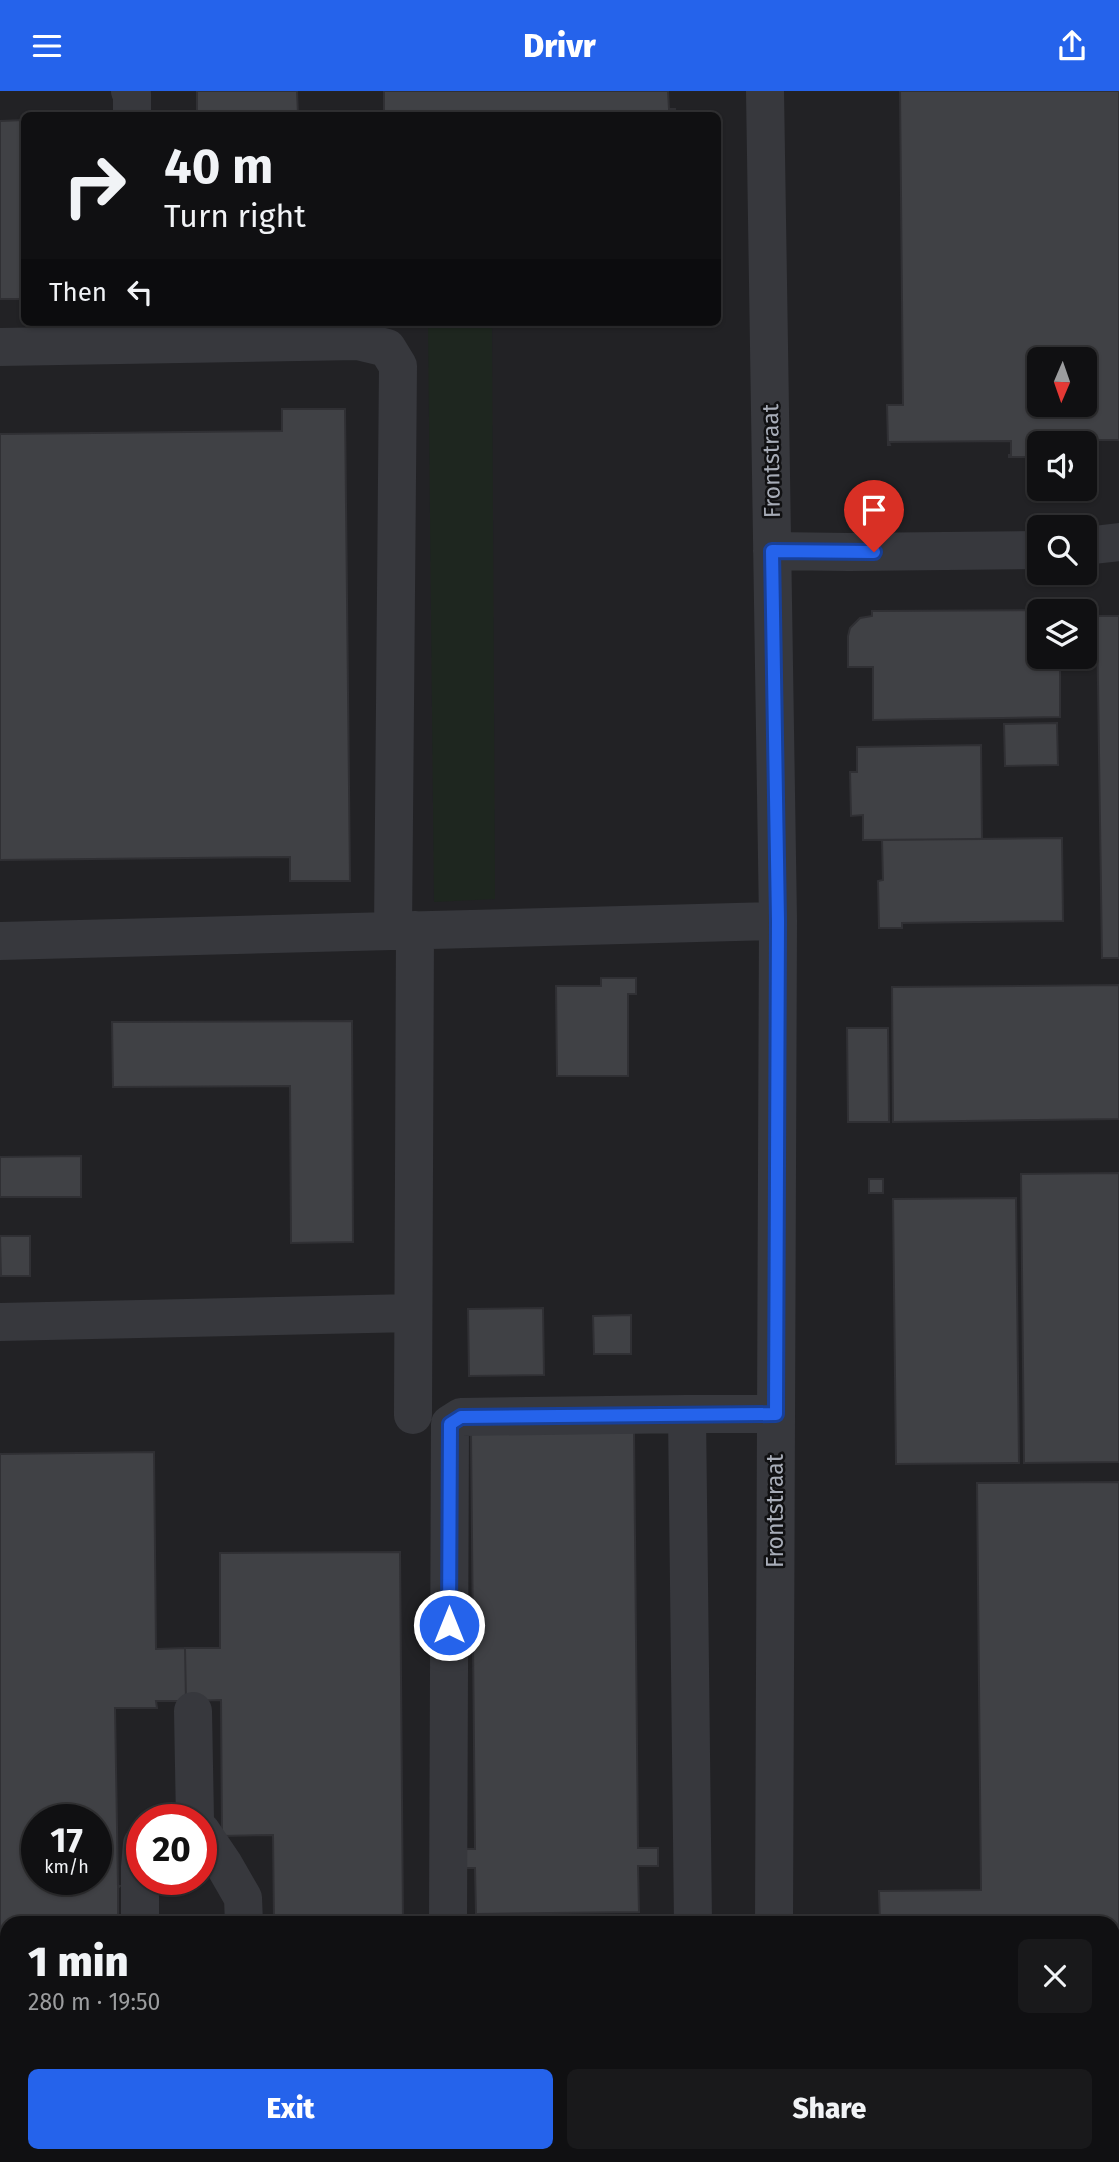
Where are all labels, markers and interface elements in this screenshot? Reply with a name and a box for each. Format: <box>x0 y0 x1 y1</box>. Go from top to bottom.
icon: menu <box>28 27 66 65</box>
text: Drivr <box>523 27 596 65</box>
icon: share <box>1053 27 1091 65</box>
text: 40 m <box>164 137 273 196</box>
icon: right <box>49 140 140 231</box>
text: Turn right <box>164 197 306 235</box>
icon: left <box>121 273 159 311</box>
text: Then <box>49 277 107 308</box>
north arrow <box>1027 347 1097 417</box>
map controls <box>1027 347 1097 669</box>
street label: Frontstraat <box>756 403 786 518</box>
button: sound <box>1027 431 1097 501</box>
pin <box>844 480 904 552</box>
icon: arrive <box>855 491 893 529</box>
button: search <box>1027 515 1097 585</box>
button: layers <box>1027 599 1097 669</box>
street label: Frontstraat <box>761 1453 789 1568</box>
position arrow <box>412 1588 486 1662</box>
speed limit sign: 20 <box>126 1804 217 1895</box>
text: 17 <box>50 1819 83 1861</box>
text: km/h <box>44 1856 89 1878</box>
text: 1 min <box>28 1937 129 1987</box>
button: close <box>1018 1939 1092 2013</box>
text: 280 m · 19:50 <box>28 1988 160 2016</box>
button: Exit <box>28 2069 553 2149</box>
button: Share <box>567 2069 1092 2149</box>

